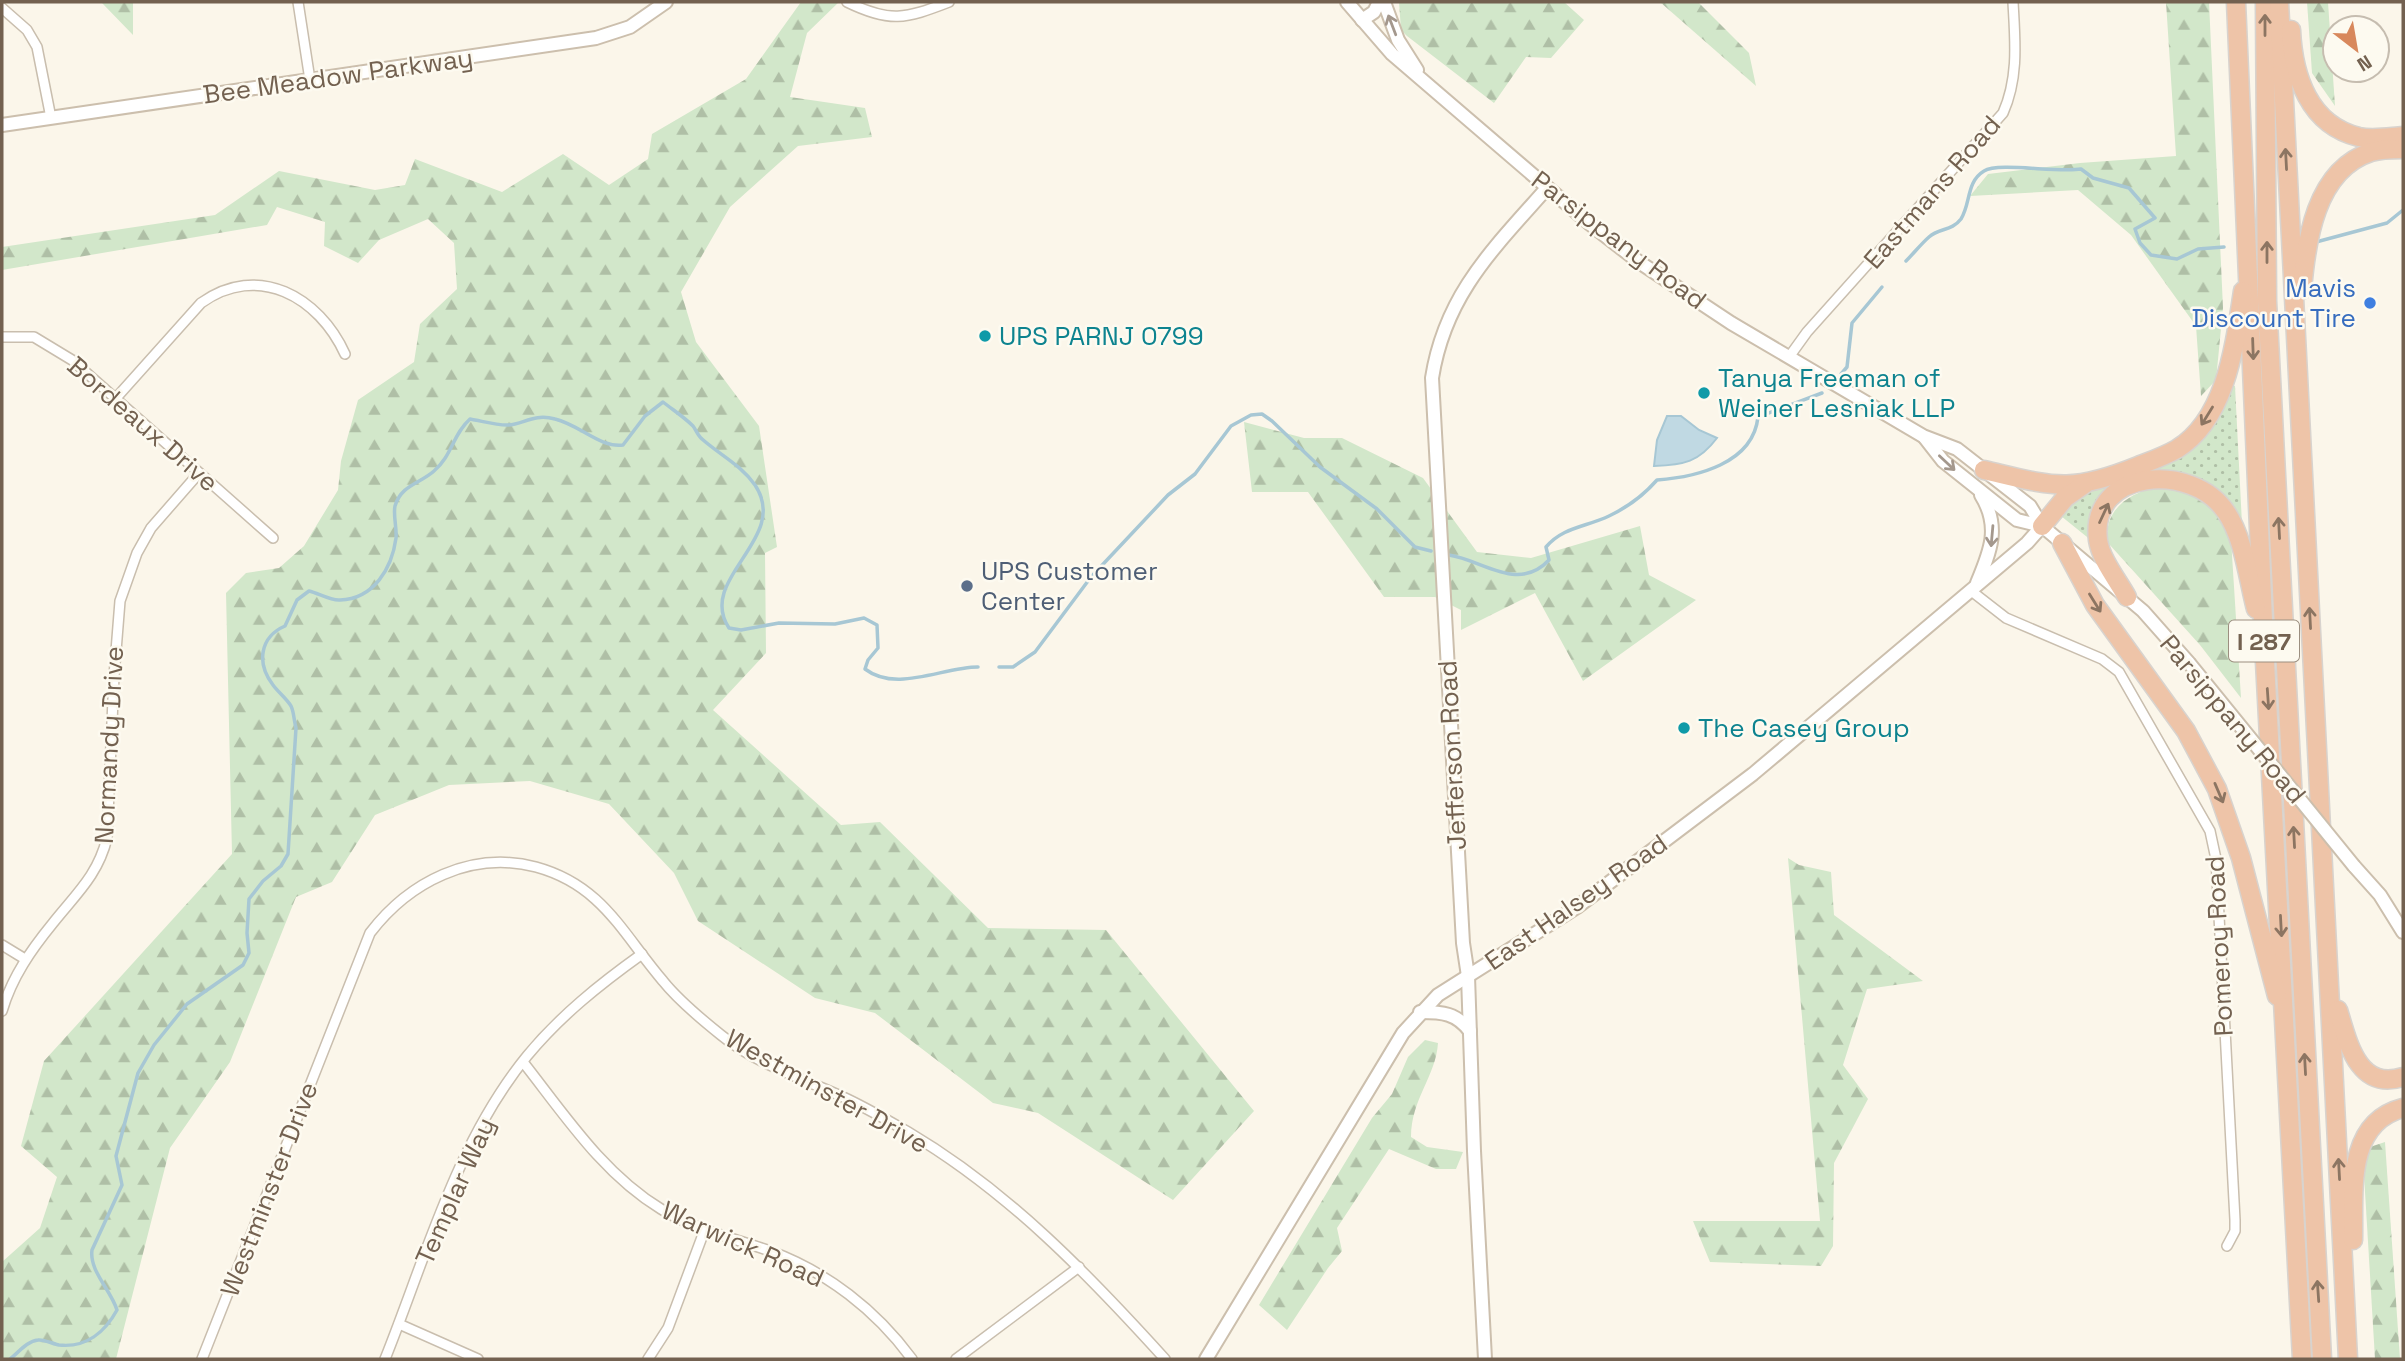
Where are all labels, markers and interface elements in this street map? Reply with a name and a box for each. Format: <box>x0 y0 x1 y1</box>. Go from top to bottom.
one-way arrow <box>2258 13 2272 36</box>
north arrow <box>2321 14 2391 84</box>
one-way arrow <box>1384 15 1397 36</box>
street label: Bee Meadow Parkway <box>201 40 475 112</box>
text: N <box>2353 49 2376 77</box>
street label: Eastmans Road <box>1856 108 2008 276</box>
one-way arrow <box>2280 148 2293 171</box>
street label: Parsippany Road <box>1525 163 1713 317</box>
one-way arrow <box>2260 241 2274 264</box>
place label: Mavis Discount Tire <box>2191 271 2356 335</box>
marker: Mavis Discount Tire <box>2362 295 2378 311</box>
place label: UPS PARNJ 0799 <box>999 319 1204 353</box>
marker: UPS PARNJ 0799 <box>977 328 993 344</box>
one-way arrow <box>2247 338 2260 361</box>
street label: Bordeaux Drive <box>60 349 226 499</box>
place label: Tanya Freeman of Weiner Lesniak LLP <box>1718 361 1955 425</box>
marker: Tanya Freeman of Weiner Lesniak LLP <box>1696 385 1712 401</box>
one-way arrow <box>2199 406 2214 425</box>
one-way arrow <box>1938 455 1956 471</box>
one-way arrow <box>2098 503 2111 524</box>
one-way arrow <box>2272 517 2285 540</box>
one-way arrow <box>1985 524 1998 547</box>
place label: UPS Customer Center <box>981 554 1158 618</box>
marker: UPS Customer Center <box>959 578 975 594</box>
one-way arrow <box>2087 593 2102 612</box>
one-way arrow <box>2303 608 2316 630</box>
road number: I 287 <box>2229 620 2299 662</box>
street label: Parsippany Road <box>2152 627 2314 811</box>
street label: Normandy Drive <box>87 645 131 845</box>
street label: Jefferson Road <box>1430 659 1474 851</box>
one-way arrow <box>2262 687 2275 710</box>
place label: The Casey Group <box>1698 711 1910 745</box>
marker: The Casey Group <box>1676 720 1692 736</box>
one-way arrow <box>2213 782 2226 803</box>
street label: East Halsey Road <box>1478 826 1674 978</box>
one-way arrow <box>2287 826 2300 849</box>
street label: Pomeroy Road <box>2197 855 2241 1037</box>
one-way arrow <box>2275 914 2288 937</box>
street label: Westminster Drive <box>720 1021 934 1161</box>
one-way arrow <box>2299 1053 2312 1076</box>
street label: Westminster Drive <box>212 1077 326 1301</box>
street label: Templar Way <box>407 1112 503 1270</box>
one-way arrow <box>2332 1157 2345 1180</box>
street label: Warwick Road <box>656 1193 830 1295</box>
one-way arrow <box>2311 1280 2324 1303</box>

